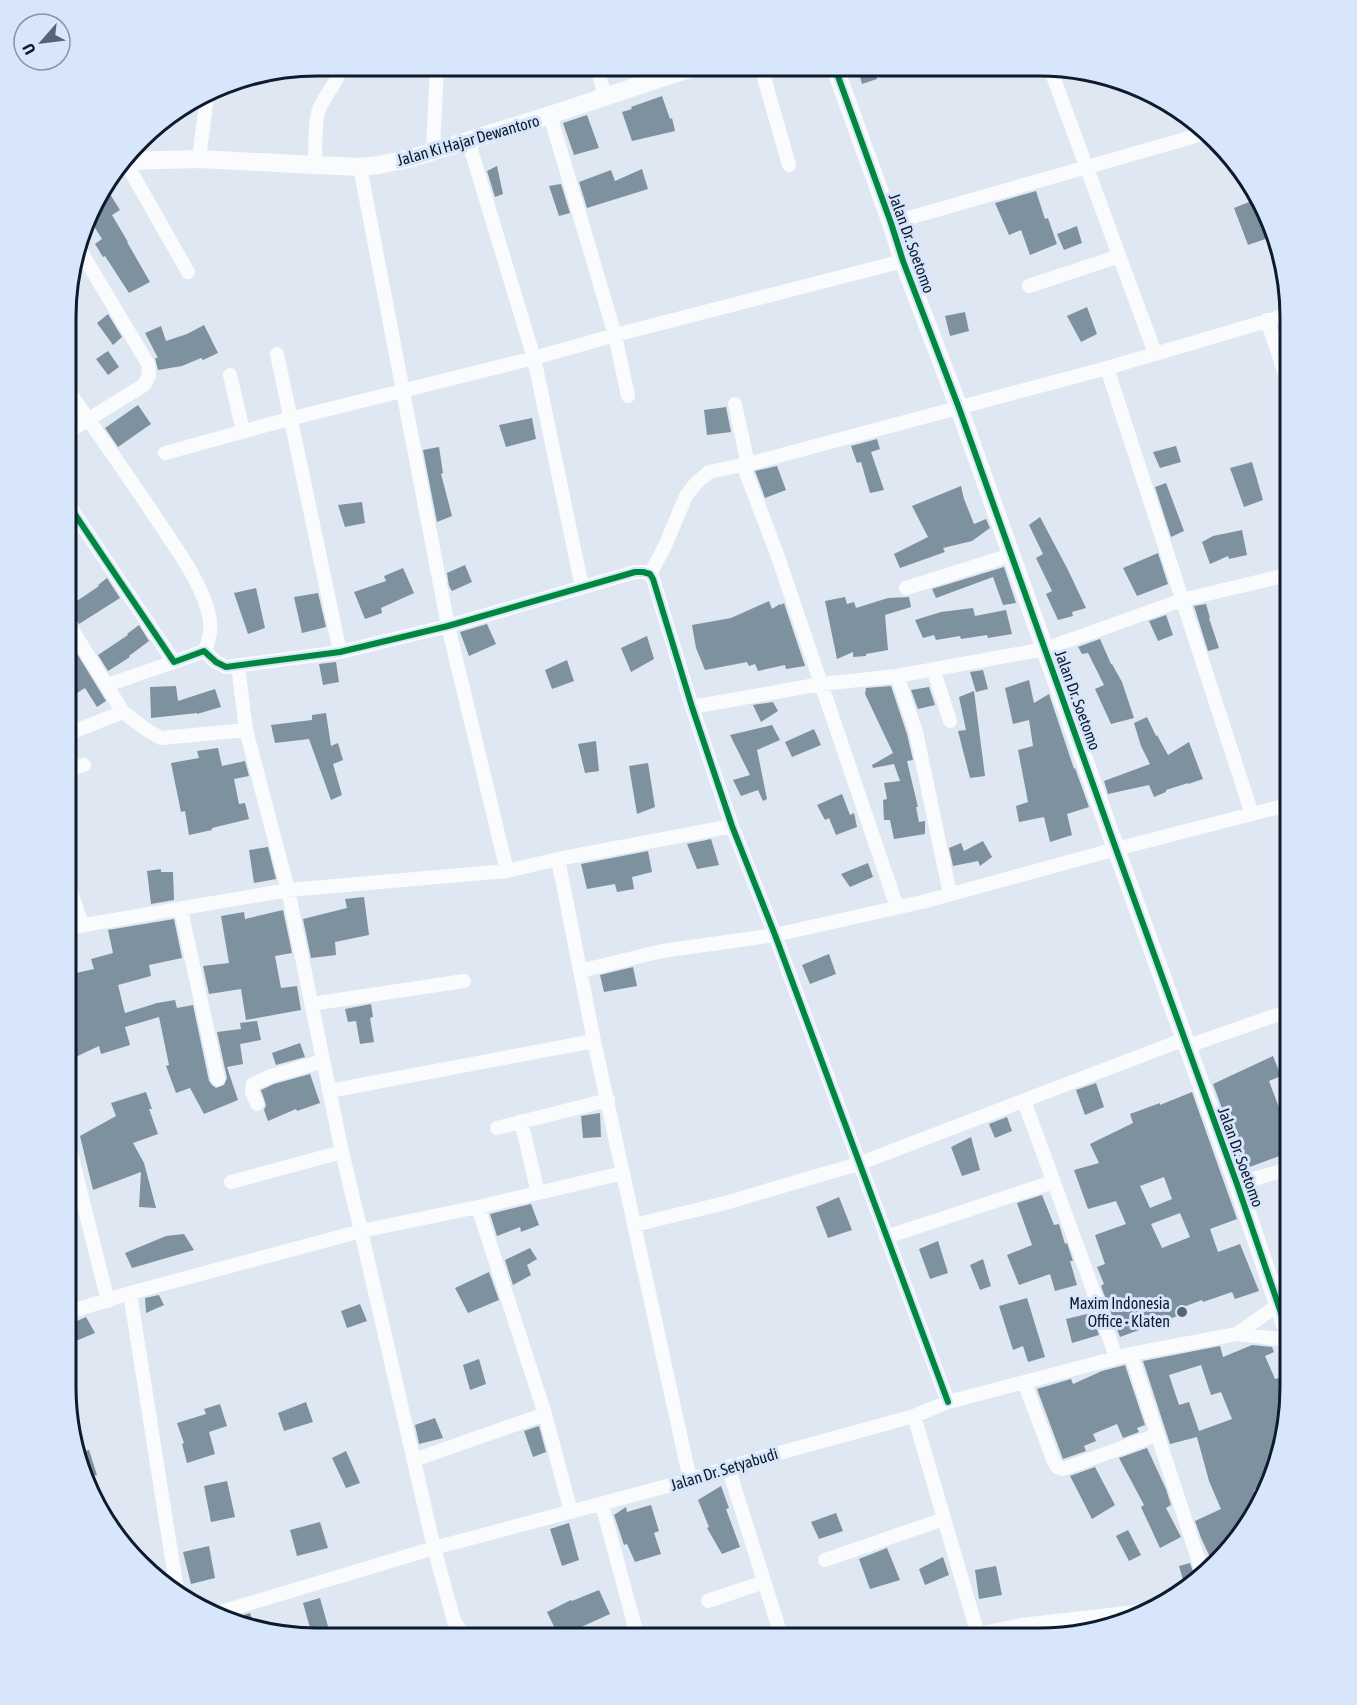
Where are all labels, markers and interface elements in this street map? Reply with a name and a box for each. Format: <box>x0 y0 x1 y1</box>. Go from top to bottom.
north arrow <box>12 12 72 72</box>
text: U <box>19 41 39 57</box>
street label: Jalan Ki Hajar Dewantoro <box>395 111 542 170</box>
street label: Jalan Dr. Soetomo <box>886 191 938 295</box>
street label: Jalan Dr. Soetomo <box>1052 648 1104 752</box>
street label: Jalan Dr. Soetomo <box>1215 1105 1267 1209</box>
place label: Maxim Indonesia Office - Klaten <box>1069 1294 1170 1330</box>
marker: Maxim Indonesia Office - Klaten <box>1175 1305 1189 1319</box>
street label: Jalan Dr. Setyabudi <box>668 1444 780 1495</box>

